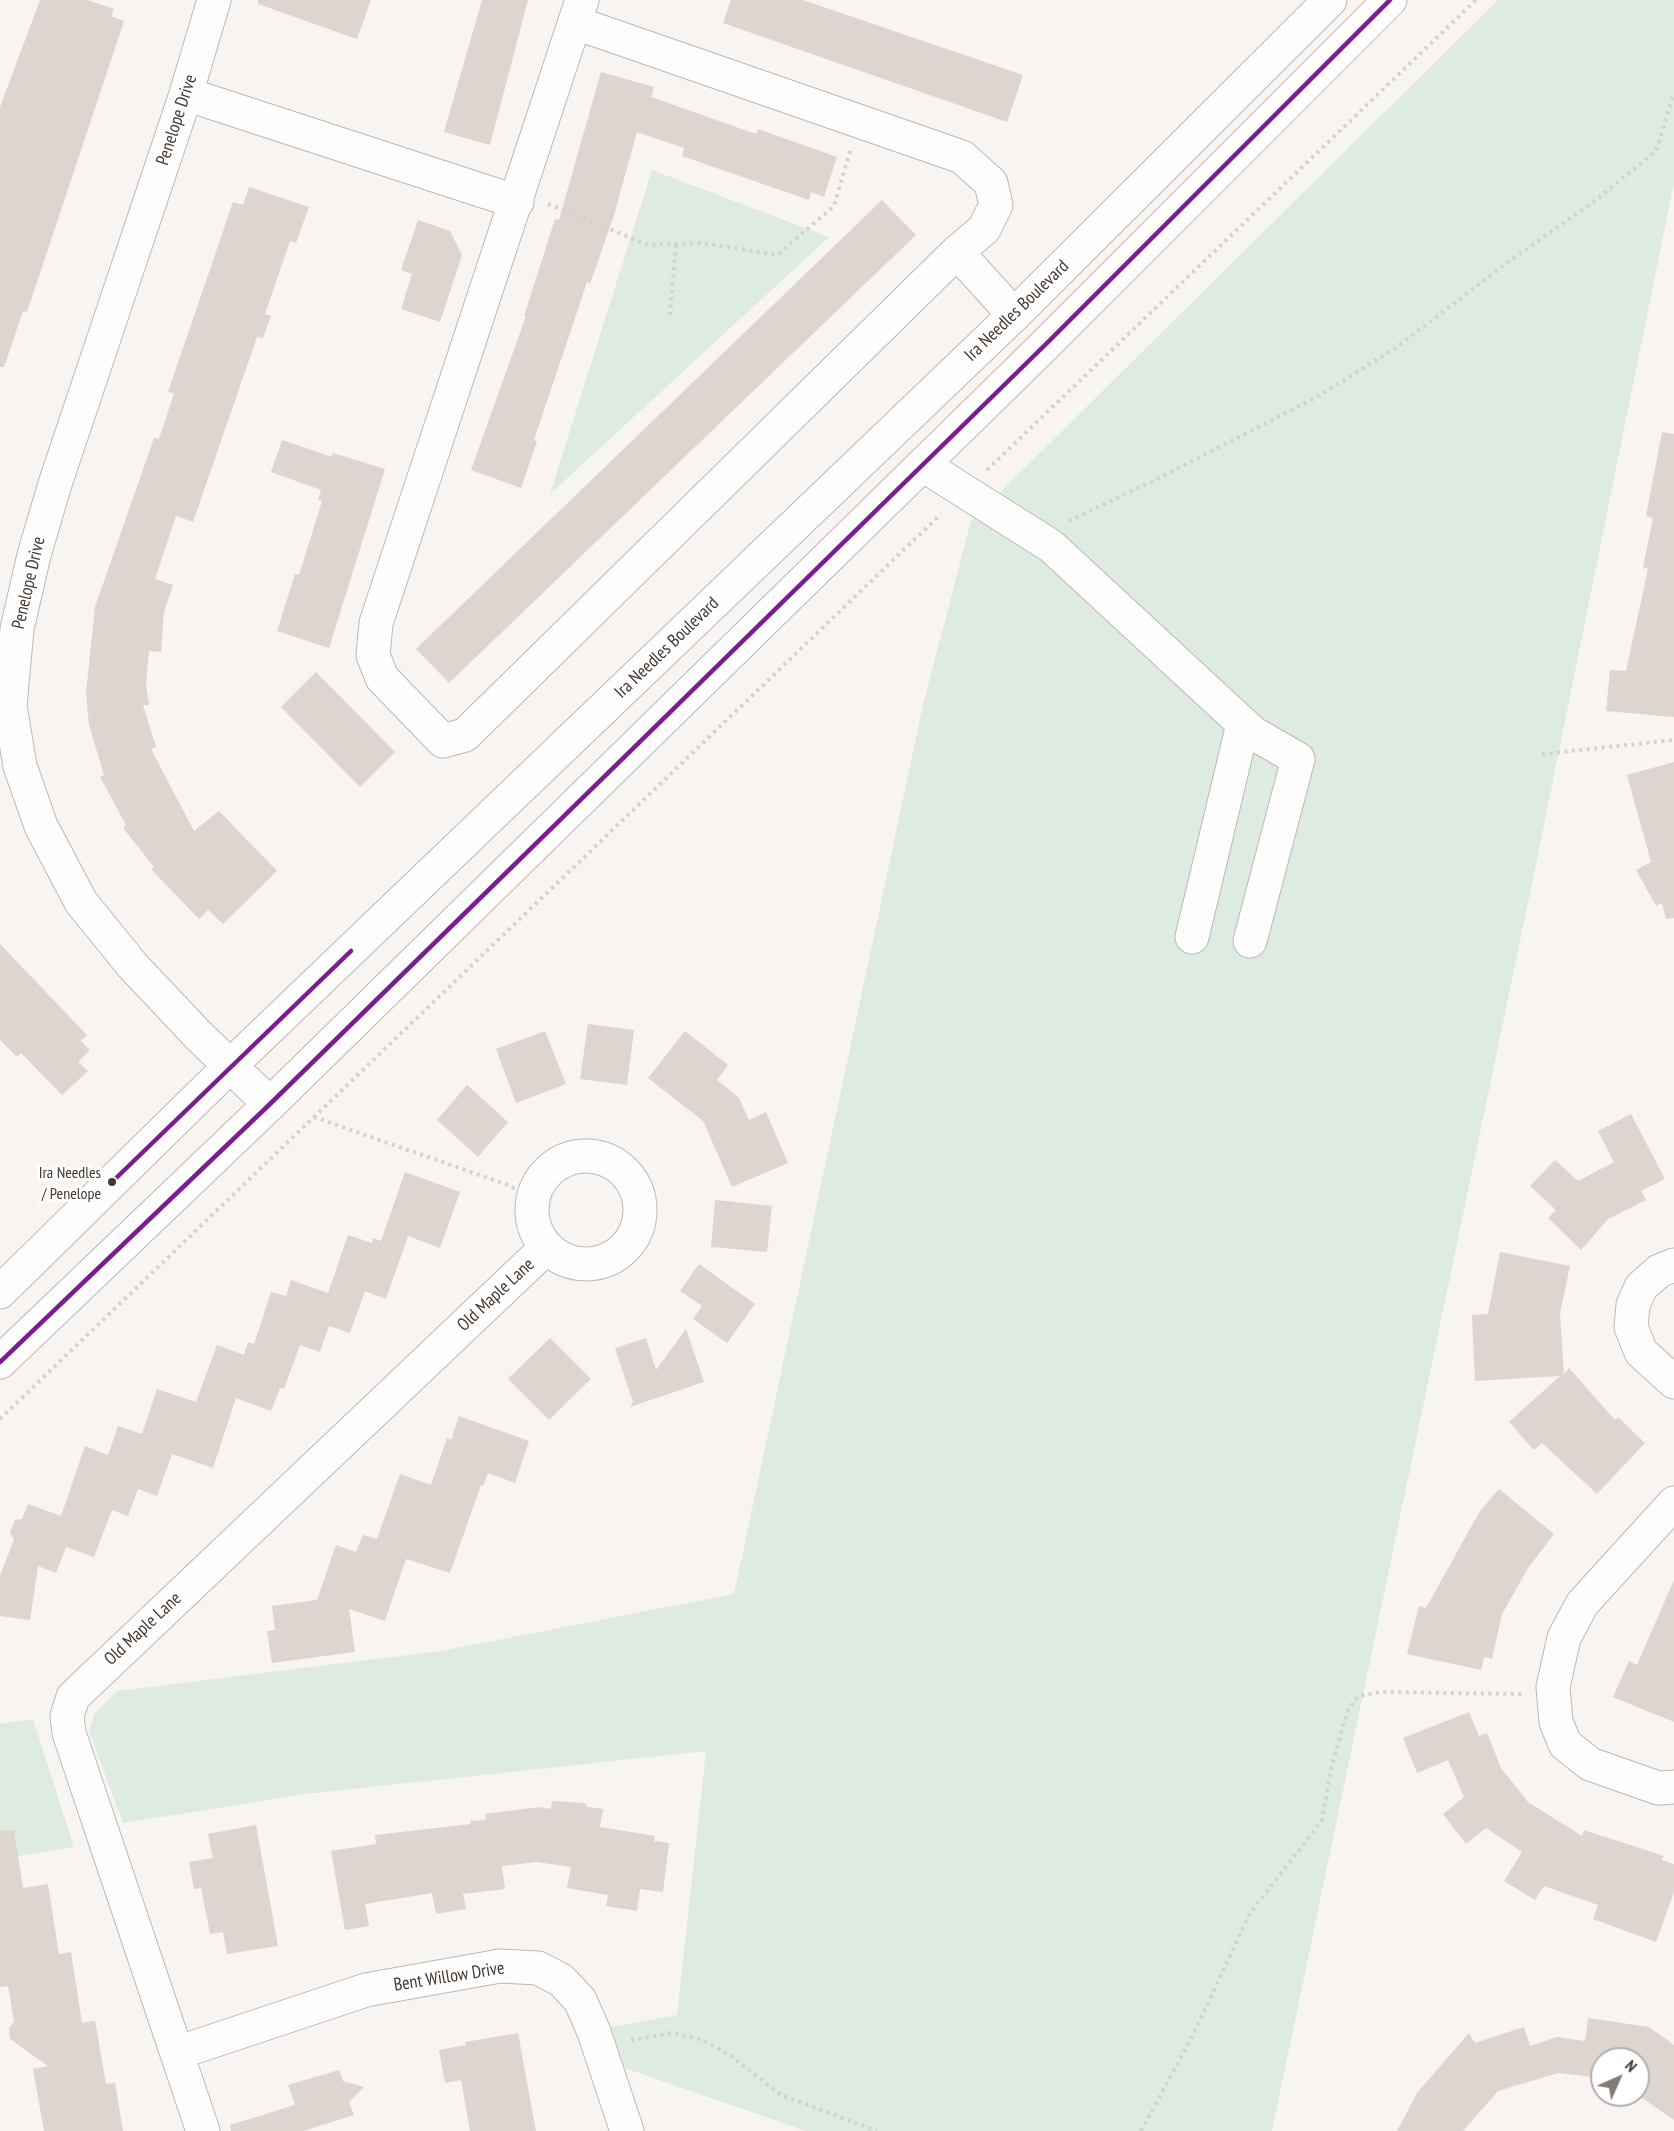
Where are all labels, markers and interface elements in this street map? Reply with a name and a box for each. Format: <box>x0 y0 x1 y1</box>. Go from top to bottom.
street label: Penelope Drive <box>152 72 202 168</box>
street label: Ira Needles Boulevard <box>961 256 1073 366</box>
street label: Penelope Drive <box>8 535 50 631</box>
street label: Ira Needles Boulevard <box>611 593 723 703</box>
place label: Ira Needles / Penelope <box>39 1163 101 1201</box>
marker: Ira Needles / Penelope <box>106 1176 118 1188</box>
street label: Old Maple Lane <box>453 1254 539 1336</box>
street label: Old Maple Lane <box>100 1588 186 1670</box>
street label: Bent Willow Drive <box>392 1958 506 1996</box>
north arrow <box>1590 2047 1650 2107</box>
text: N <box>1621 2056 1641 2076</box>

